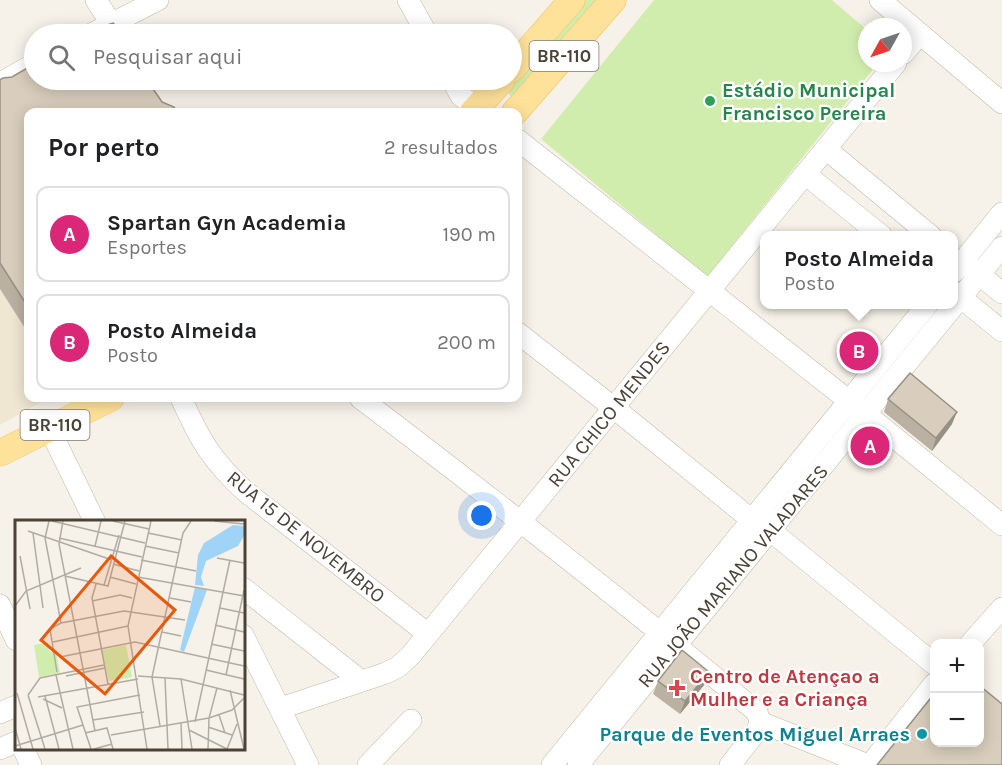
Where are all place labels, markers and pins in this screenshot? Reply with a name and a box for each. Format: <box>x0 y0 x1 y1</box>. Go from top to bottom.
place label: Estádio Municipal Francisco Pereira <box>722 79 895 125</box>
marker: Estádio Municipal Francisco Pereira <box>703 94 717 108</box>
pin: B <box>840 328 878 374</box>
pin: A <box>850 424 890 468</box>
place label: Centro de Atençao a Mulher e a Criança <box>690 665 880 711</box>
marker: Centro de Atençao a Mulher e a Criança <box>668 679 686 697</box>
place label: Parque de Eventos Miguel Arraes <box>599 723 910 746</box>
marker: Parque de Eventos Miguel Arraes <box>915 727 929 741</box>

